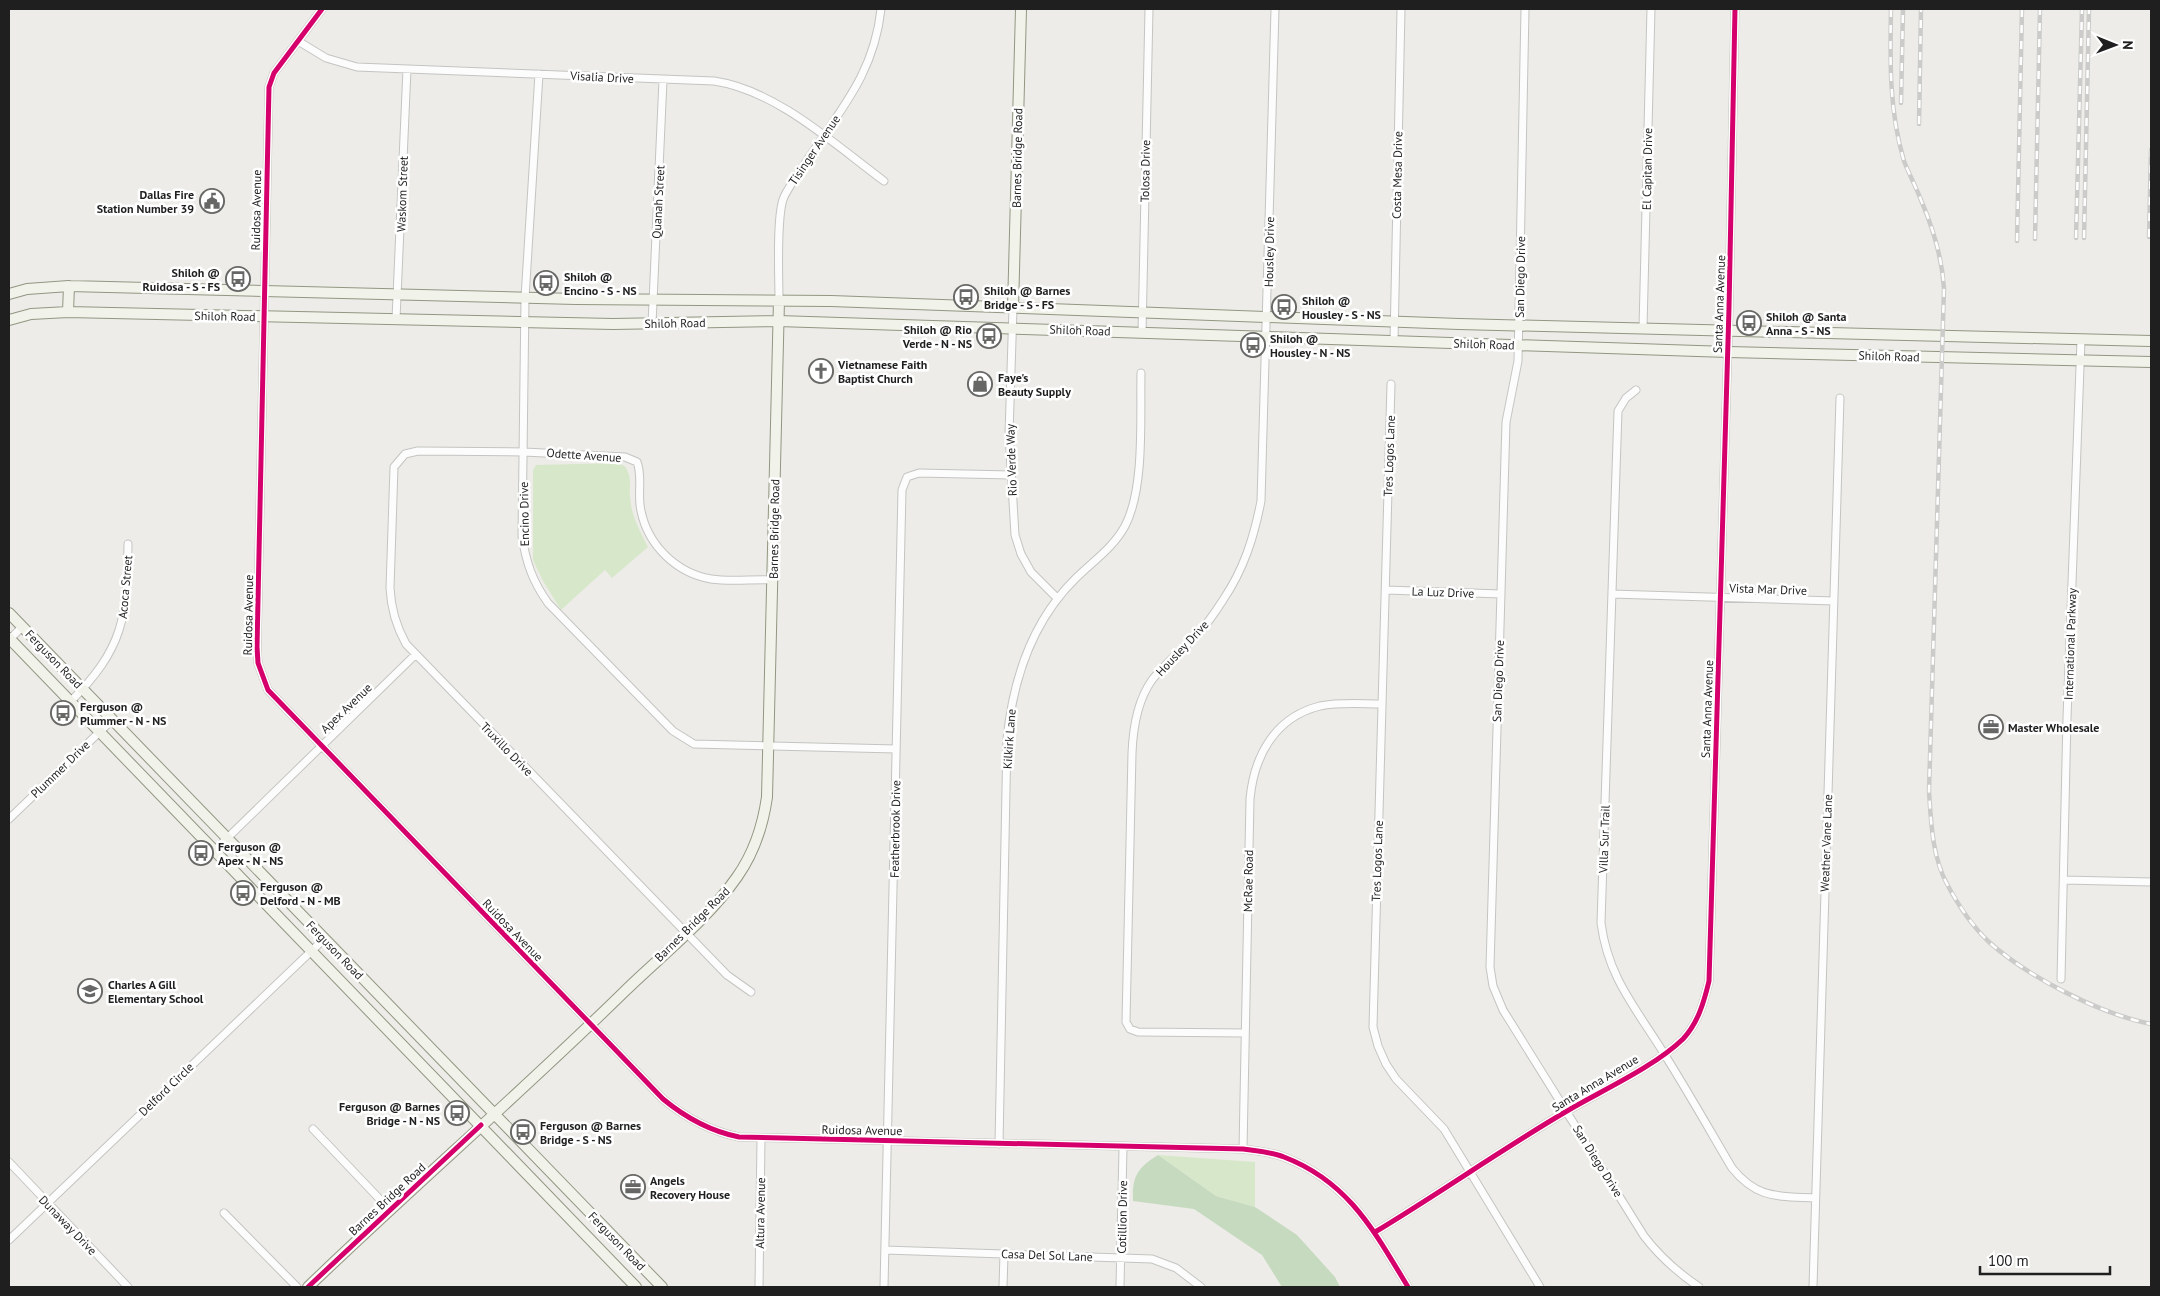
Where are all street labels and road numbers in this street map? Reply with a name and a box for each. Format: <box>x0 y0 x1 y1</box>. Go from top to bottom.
street label: Visalia Drive <box>569 68 634 86</box>
street label: Barnes Bridge Road <box>1009 108 1025 208</box>
street label: Tisinger Avenue <box>785 112 843 188</box>
street label: El Capitan Drive <box>1639 128 1655 210</box>
street label: Costa Mesa Drive <box>1389 131 1405 219</box>
street label: Tolosa Drive <box>1137 140 1153 202</box>
street label: Waskom Street <box>393 156 411 232</box>
street label: Quanah Street <box>649 165 667 239</box>
street label: Ruidosa Avenue <box>248 169 264 251</box>
street label: Housley Drive <box>1261 217 1277 287</box>
street label: San Diego Drive <box>1512 236 1528 318</box>
street label: Santa Anna Avenue <box>1710 255 1728 353</box>
street label: Shiloh Road <box>194 308 256 324</box>
street label: Shiloh Road <box>644 315 706 331</box>
street label: Shiloh Road <box>1049 321 1111 339</box>
street label: Shiloh Road <box>1453 335 1515 353</box>
street label: Shiloh Road <box>1858 347 1920 365</box>
street label: Tres Logos Lane <box>1380 415 1398 497</box>
street label: Rio Verde Way <box>1002 423 1020 496</box>
street label: Odette Avenue <box>546 445 622 465</box>
street label: Barnes Bridge Road <box>766 479 782 579</box>
street label: Encino Drive <box>516 482 532 546</box>
street label: Acoca Street <box>115 555 135 619</box>
street label: Ruidosa Avenue <box>240 574 256 656</box>
street label: Vista Mar Drive <box>1728 580 1807 598</box>
street label: La Luz Drive <box>1411 583 1475 601</box>
street label: International Parkway <box>2061 587 2079 700</box>
street label: Housley Drive <box>1152 617 1212 679</box>
street label: Ferguson Road <box>22 626 86 692</box>
street label: San Diego Drive <box>1489 640 1507 722</box>
street label: Santa Anna Avenue <box>1698 660 1716 758</box>
street label: Apex Avenue <box>317 680 375 736</box>
street label: Kilkirk Lane <box>999 708 1019 770</box>
street label: Truxillo Drive <box>478 719 536 779</box>
street label: Plummer Drive <box>27 737 93 801</box>
street label: Featherbrook Drive <box>887 780 903 878</box>
street label: Weather Vane Lane <box>1817 794 1835 892</box>
street label: Villa Sur Trail <box>1595 804 1613 874</box>
street label: Tres Logos Lane <box>1368 820 1386 902</box>
street label: McRae Road <box>1240 850 1256 912</box>
street label: Barnes Bridge Road <box>651 883 733 965</box>
street label: Ruidosa Avenue <box>480 896 546 964</box>
street label: Ferguson Road <box>303 917 367 983</box>
street label: Santa Anna Avenue <box>1549 1051 1641 1115</box>
street label: Delford Circle <box>135 1059 197 1119</box>
street label: Ruidosa Avenue <box>821 1122 903 1138</box>
street label: San Diego Drive <box>1570 1122 1626 1200</box>
street label: Barnes Bridge Road <box>345 1159 429 1239</box>
street label: Altura Avenue <box>752 1177 768 1249</box>
street label: Cotillion Drive <box>1114 1180 1130 1254</box>
street label: Dunaway Drive <box>36 1192 100 1258</box>
street label: Ferguson Road <box>585 1208 649 1274</box>
street label: Casa Del Sol Lane <box>1001 1246 1093 1264</box>

